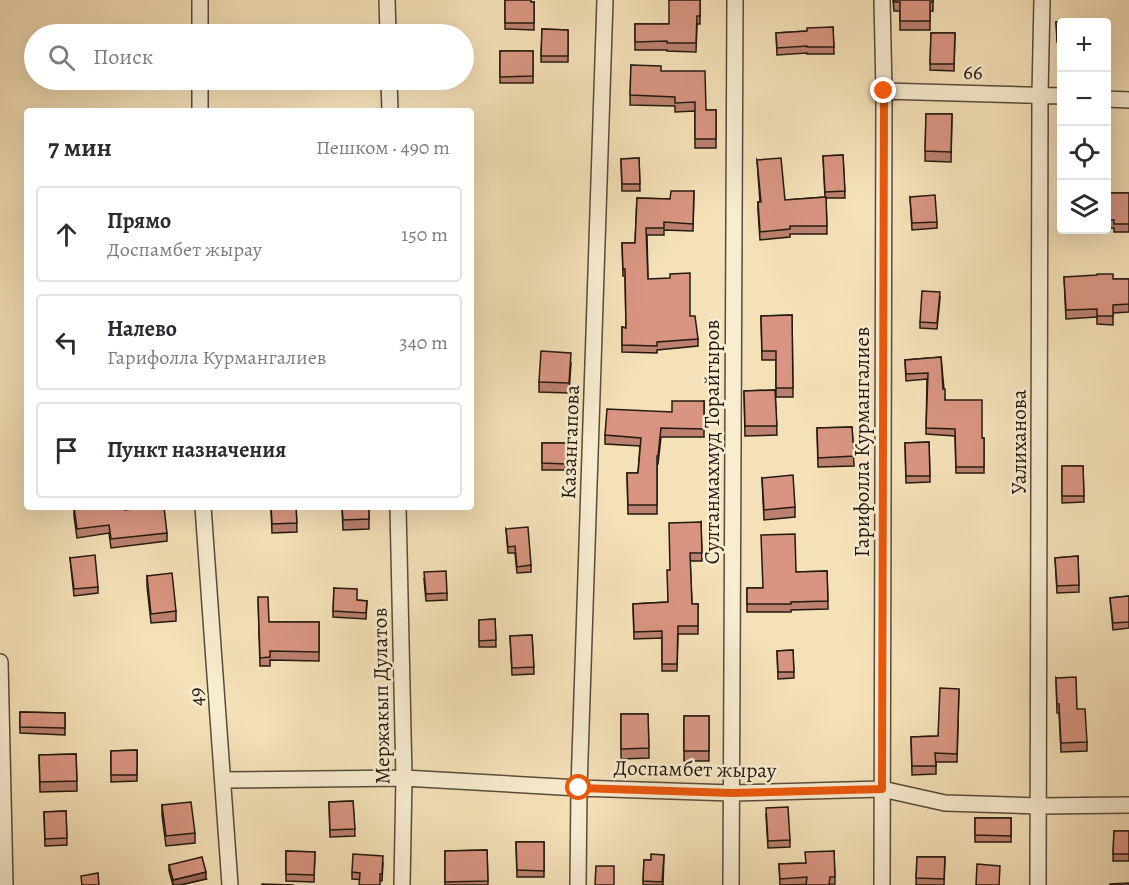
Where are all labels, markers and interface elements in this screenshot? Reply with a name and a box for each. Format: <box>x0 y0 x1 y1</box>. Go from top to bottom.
map controls <box>1057 18 1111 234</box>
button: + <box>1057 18 1111 72</box>
search box <box>24 24 474 90</box>
icon: search <box>45 41 78 74</box>
text: Поиск <box>93 42 153 72</box>
street label: 66 <box>963 58 983 86</box>
button: − <box>1057 72 1111 126</box>
route end <box>870 77 896 103</box>
button: locate <box>1057 126 1111 180</box>
text: 7 мин <box>48 130 112 165</box>
text: Пешком · 490 m <box>316 134 450 161</box>
button: layers <box>1057 180 1111 234</box>
text: Прямо <box>107 206 171 236</box>
icon: ahead <box>50 218 83 251</box>
text: 150 m <box>401 221 448 248</box>
text: Доспамбет жырау <box>107 236 262 263</box>
text: Налево <box>107 314 177 344</box>
street label: Султанмахмуд Торайгыров <box>698 320 726 564</box>
icon: left <box>50 326 83 359</box>
street label: Гарифолла Курмангалиев <box>848 327 876 557</box>
text: 340 m <box>399 329 448 356</box>
text: Гарифолла Курмангалиев <box>107 344 326 371</box>
street label: Казангапова <box>554 384 586 500</box>
street label: Уалиханова <box>1005 389 1033 494</box>
icon: arrive <box>50 434 83 467</box>
text: Пункт назначения <box>107 435 286 465</box>
street label: Мержакып Дулатов <box>365 607 397 785</box>
street label: 49 <box>181 687 211 707</box>
street label: Доспамбет жырау <box>613 754 777 784</box>
route start <box>565 774 591 800</box>

